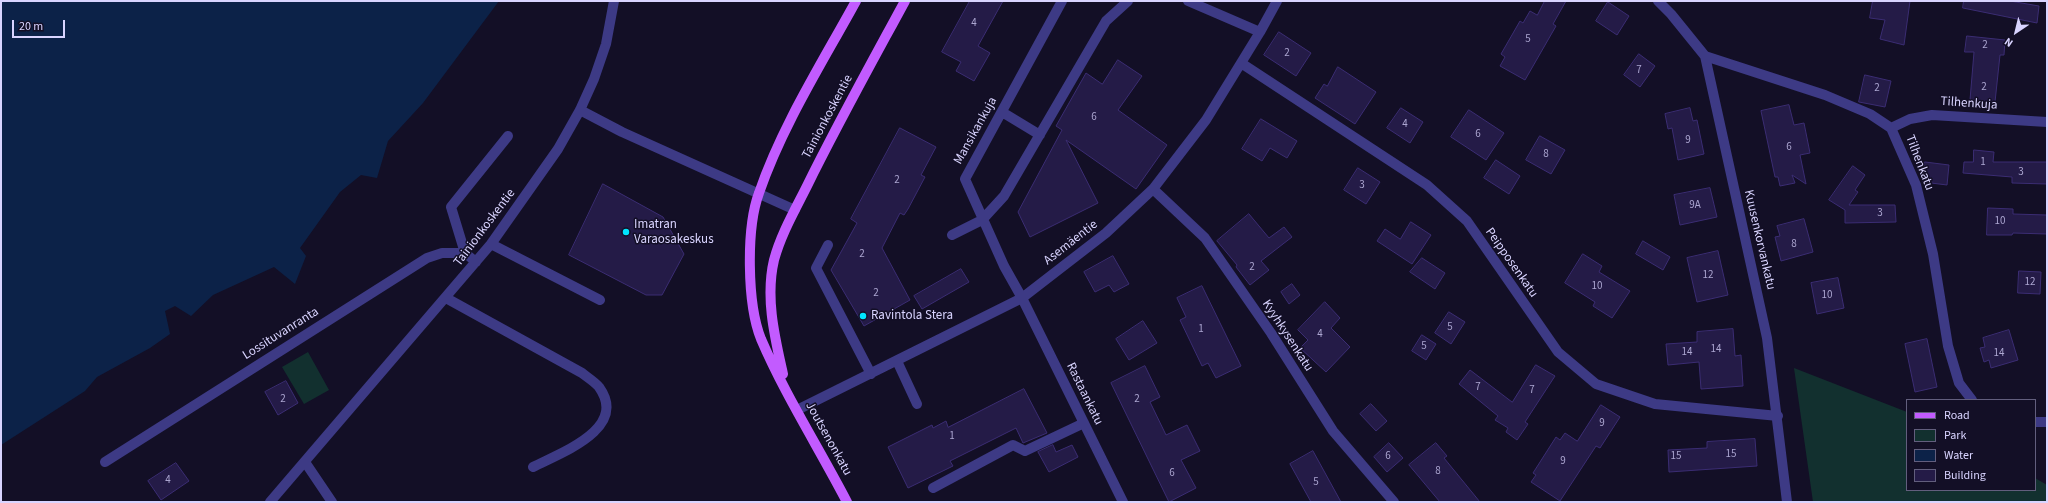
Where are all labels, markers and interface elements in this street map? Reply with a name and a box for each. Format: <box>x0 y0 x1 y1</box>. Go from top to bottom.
scale bar <box>14 12 67 38</box>
north arrow <box>1996 12 2036 52</box>
house number: 4 <box>971 17 977 31</box>
text: 20 m <box>19 18 43 35</box>
house number: 5 <box>1525 33 1531 47</box>
text: N <box>2002 34 2016 50</box>
house number: 2 <box>1982 39 1988 53</box>
house number: 2 <box>1284 47 1290 61</box>
house number: 7 <box>1636 64 1642 78</box>
street label: Tainionkoskentie <box>799 72 857 162</box>
house number: 2 <box>1981 81 1987 95</box>
house number: 2 <box>1874 82 1880 96</box>
street label: Mansikankuja <box>951 94 1001 168</box>
street label: Tilhenkuja <box>1940 94 1998 114</box>
house number: 6 <box>1091 111 1097 125</box>
house number: 4 <box>1402 118 1408 132</box>
house number: 6 <box>1475 128 1481 142</box>
street label: Tilhenkatu <box>1901 133 1937 193</box>
house number: 9 <box>1685 134 1691 148</box>
house number: 6 <box>1786 141 1792 155</box>
house number: 8 <box>1543 148 1549 162</box>
house number: 1 <box>1980 156 1986 170</box>
house number: 3 <box>2018 166 2024 180</box>
house number: 2 <box>894 174 900 188</box>
house number: 3 <box>1359 179 1365 193</box>
street label: Tainionkoskentie <box>451 186 519 270</box>
street label: Kuusenkorvankatu <box>1740 188 1778 292</box>
house number: 9A <box>1689 199 1701 213</box>
house number: 3 <box>1877 207 1883 221</box>
house number: 10 <box>1995 215 2005 229</box>
place label: Imatran Varaosakeskus <box>634 217 714 248</box>
street label: Asemäentie <box>1041 217 1101 269</box>
street label: Peipposenkatu <box>1481 225 1541 301</box>
marker: Imatran Varaosakeskus <box>621 227 631 237</box>
house number: 8 <box>1791 238 1797 252</box>
house number: 2 <box>859 248 865 262</box>
house number: 2 <box>1249 261 1255 275</box>
house number: 12 <box>1703 269 1713 283</box>
house number: 12 <box>2025 276 2035 290</box>
house number: 10 <box>1592 280 1602 294</box>
house number: 2 <box>873 287 879 301</box>
house number: 10 <box>1822 289 1832 303</box>
street label: Kyyhkysenkatu <box>1258 297 1316 375</box>
street label: Lossituvanranta <box>240 304 322 364</box>
place label: Ravintola Stera <box>871 308 953 324</box>
marker: Ravintola Stera <box>858 311 868 321</box>
house number: 5 <box>1447 321 1453 335</box>
house number: 1 <box>1198 323 1204 337</box>
house number: 4 <box>1317 328 1323 342</box>
house number: 5 <box>1421 340 1427 354</box>
house number: 14 <box>1711 343 1721 357</box>
house number: 14 <box>1682 346 1692 360</box>
house number: 14 <box>1994 347 2004 361</box>
street label: Rastaankatu <box>1062 360 1106 428</box>
house number: 7 <box>1475 381 1481 395</box>
house number: 7 <box>1529 384 1535 398</box>
house number: 2 <box>280 393 286 407</box>
house number: 2 <box>1134 393 1140 407</box>
street label: Joutsenonkatu <box>801 399 855 479</box>
legend <box>1906 399 2036 491</box>
text: Road <box>1944 407 1970 424</box>
house number: 9 <box>1599 417 1605 431</box>
text: Park <box>1944 427 1966 444</box>
house number: 1 <box>949 430 955 444</box>
text: Water <box>1944 447 1973 464</box>
house number: 15 <box>1726 448 1736 462</box>
house number: 6 <box>1385 450 1391 464</box>
house number: 15 <box>1671 450 1681 464</box>
house number: 9 <box>1560 455 1566 469</box>
house number: 8 <box>1435 465 1441 479</box>
house number: 6 <box>1169 467 1175 481</box>
text: Building <box>1944 467 1986 484</box>
house number: 4 <box>165 474 171 488</box>
house number: 5 <box>1313 476 1319 490</box>

